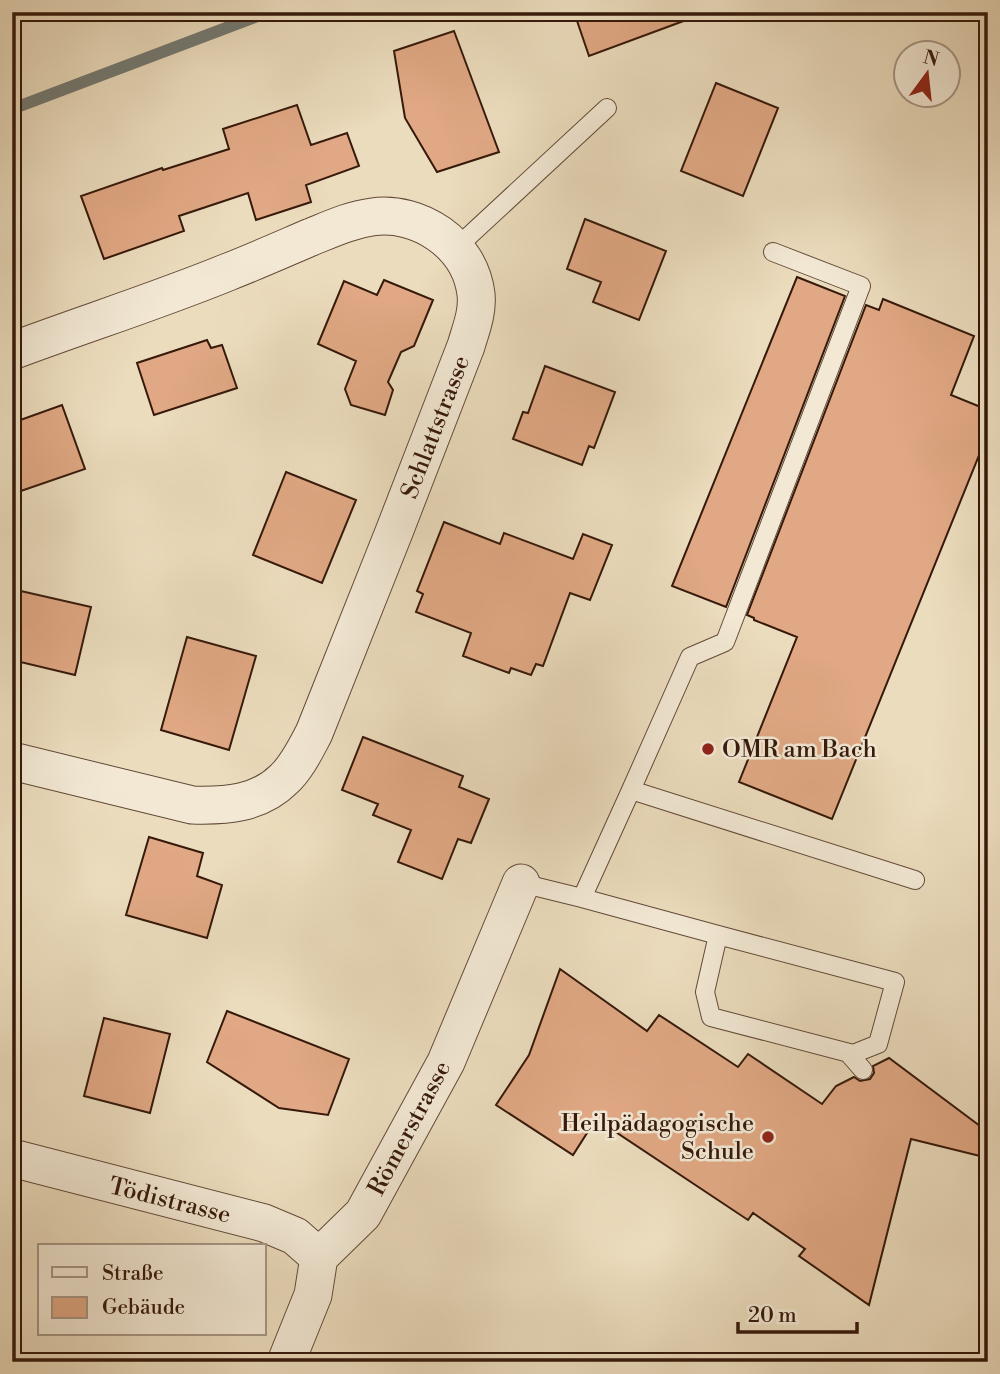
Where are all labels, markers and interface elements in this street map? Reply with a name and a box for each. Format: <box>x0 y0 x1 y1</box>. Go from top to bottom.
north arrow <box>892 38 962 108</box>
text: N <box>921 45 942 72</box>
street label: Schlattstrasse <box>395 351 477 503</box>
place label: OMR am Bach <box>722 735 877 765</box>
marker: OMR am Bach <box>700 741 716 757</box>
street label: Römerstrasse <box>362 1056 458 1201</box>
place label: Heilpädagogische Schule <box>561 1109 754 1167</box>
marker: Heilpädagogische Schule <box>760 1129 776 1145</box>
street label: Tödistrasse <box>106 1171 234 1231</box>
legend <box>38 1244 266 1336</box>
text: Straße <box>102 1261 164 1287</box>
scale bar <box>738 1290 856 1334</box>
text: Gebäude <box>102 1295 185 1321</box>
text: 20 m <box>748 1303 797 1329</box>

